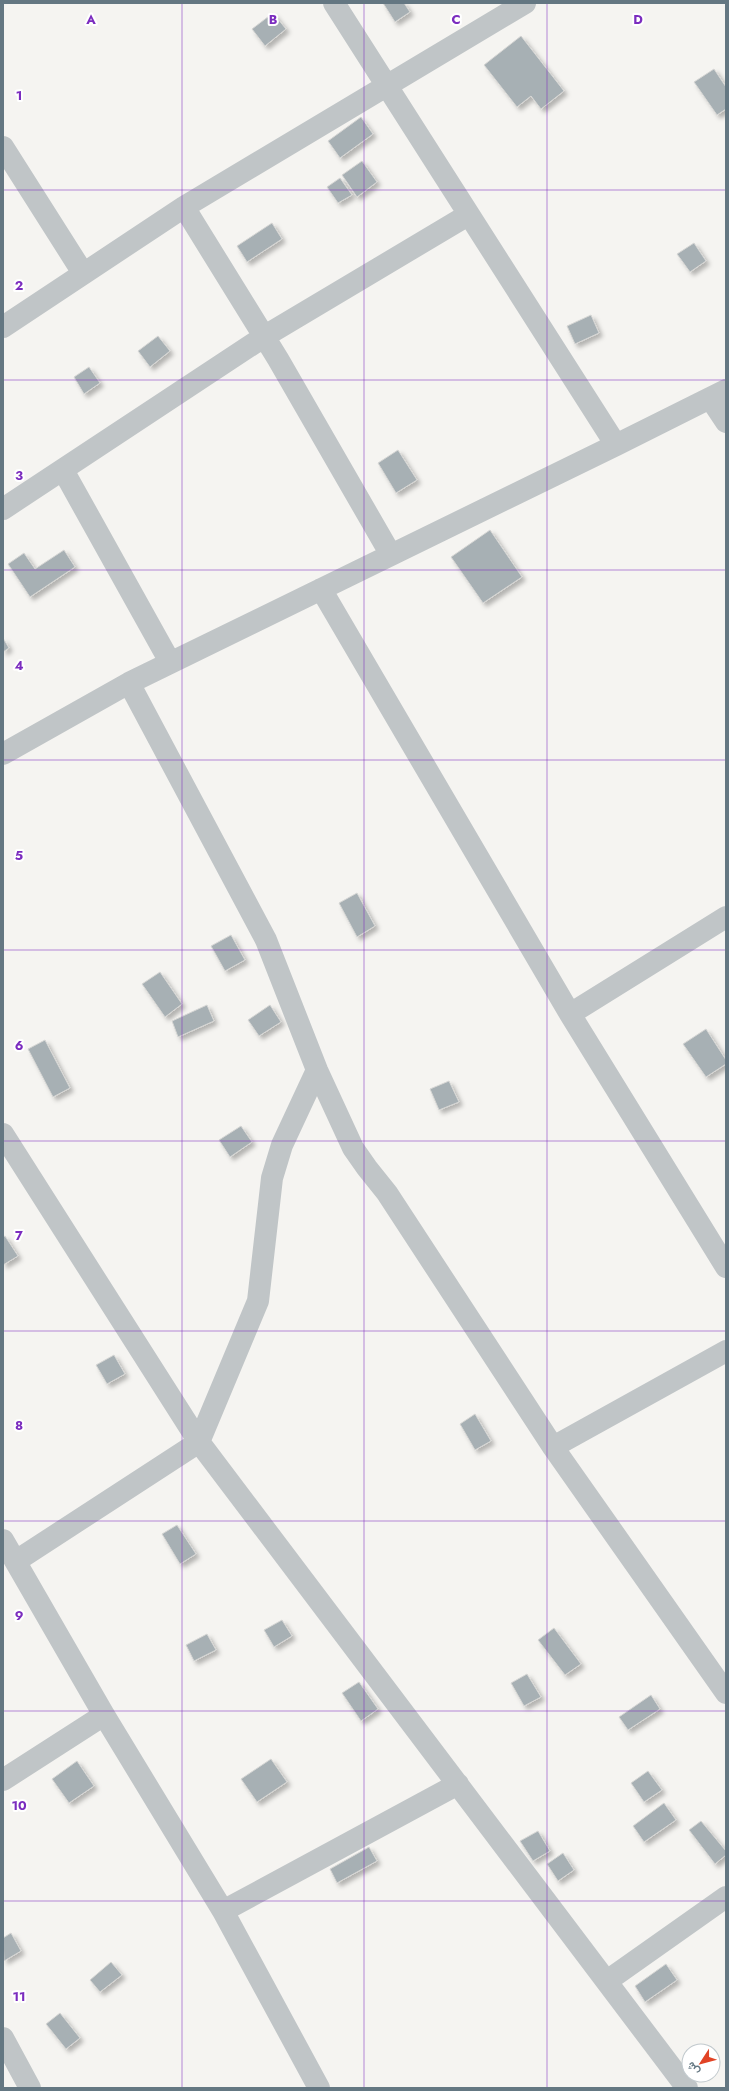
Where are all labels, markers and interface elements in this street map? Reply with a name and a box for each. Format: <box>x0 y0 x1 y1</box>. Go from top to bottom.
text: A <box>85 10 96 29</box>
text: B <box>269 10 278 29</box>
text: C <box>451 10 461 29</box>
text: D <box>633 10 643 29</box>
text: 1 <box>16 86 22 105</box>
text: 2 <box>15 276 23 295</box>
text: 3 <box>15 466 23 485</box>
text: 4 <box>14 656 24 675</box>
text: 5 <box>15 846 23 865</box>
text: 6 <box>15 1036 24 1055</box>
text: 7 <box>15 1226 23 1245</box>
text: 8 <box>15 1416 23 1435</box>
text: 9 <box>15 1606 24 1625</box>
text: 10 <box>11 1796 27 1815</box>
text: 11 <box>12 1987 26 2006</box>
north arrow <box>681 2043 721 2083</box>
text: ش <box>683 2059 703 2079</box>

